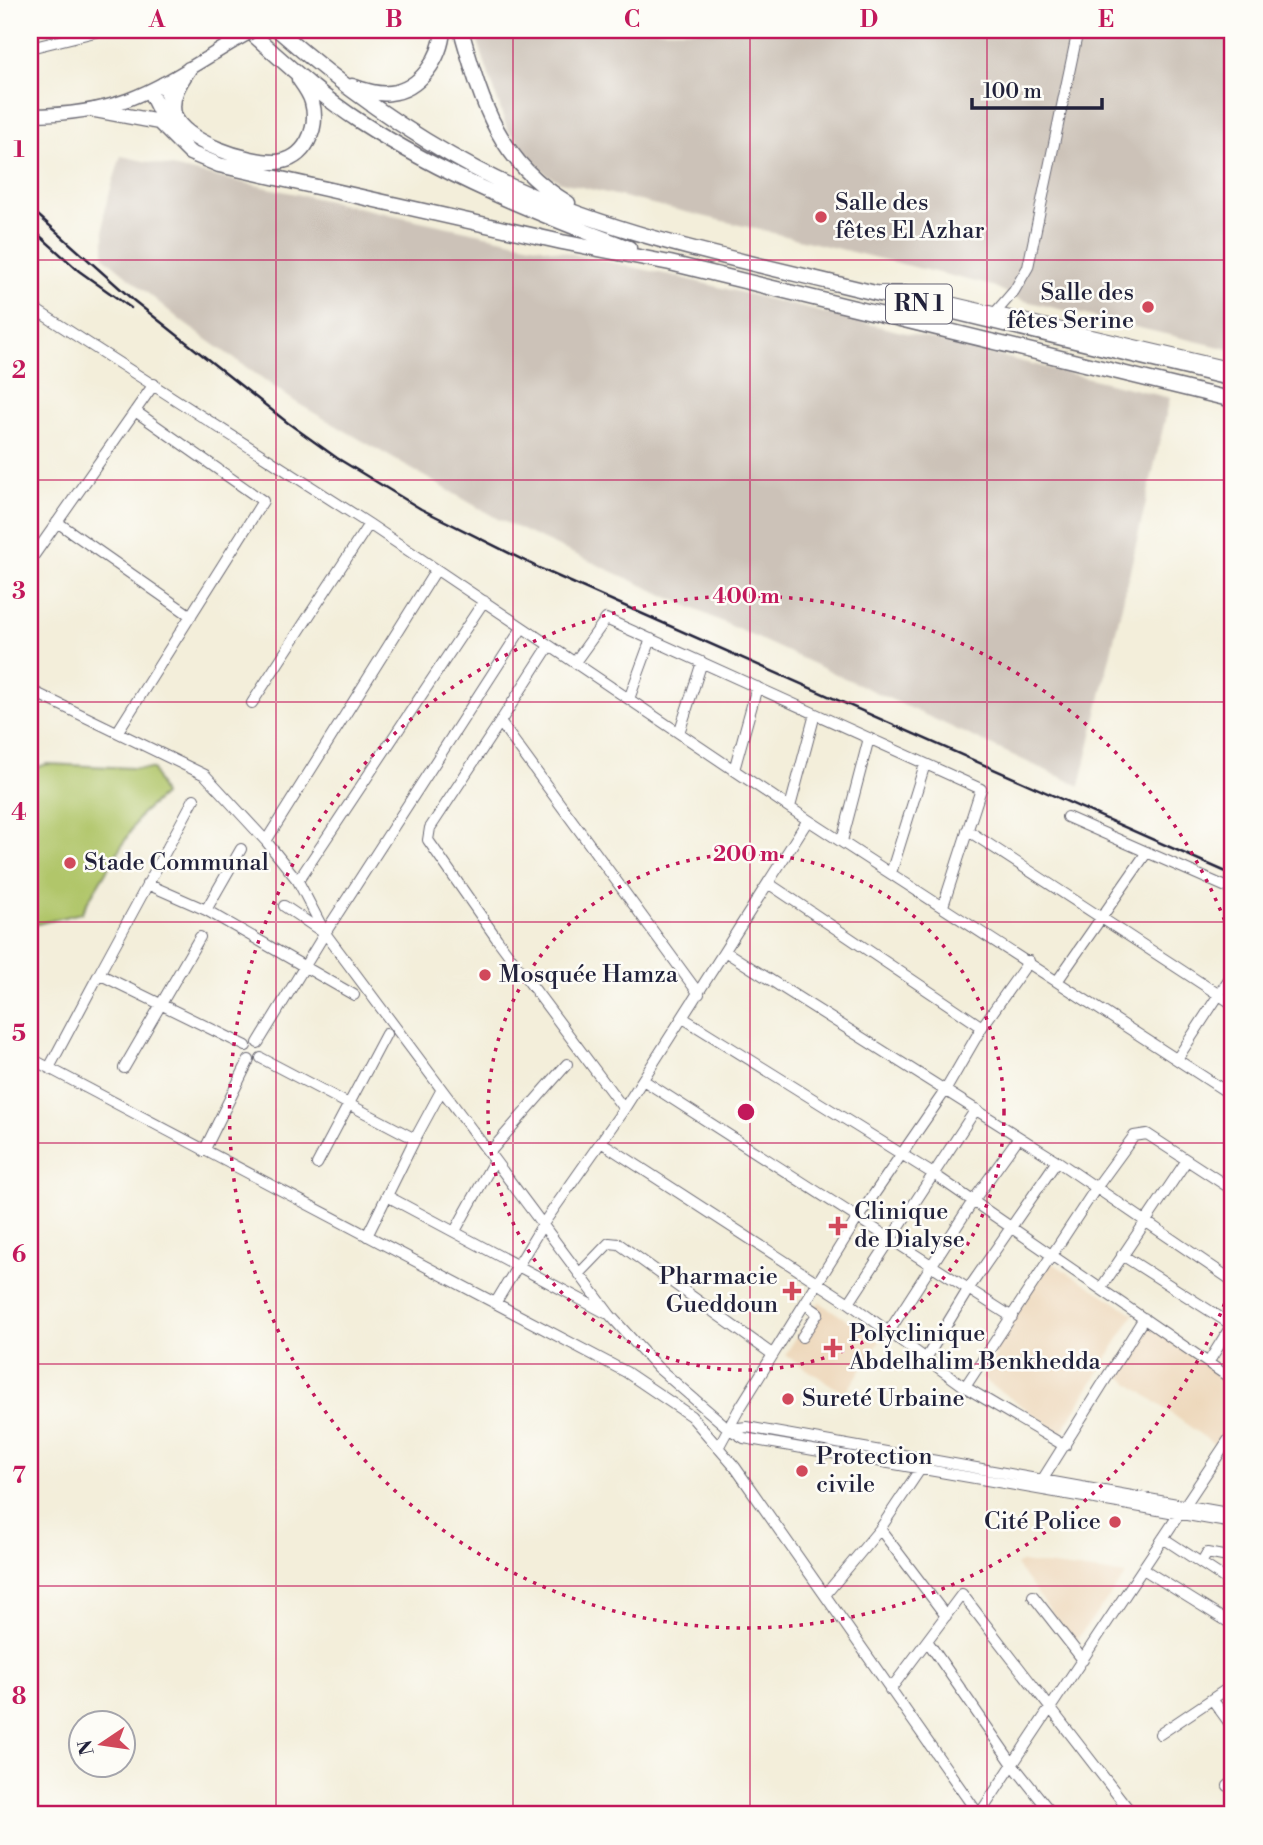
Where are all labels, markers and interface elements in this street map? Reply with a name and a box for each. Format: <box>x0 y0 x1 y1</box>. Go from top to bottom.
text: A <box>148 6 166 34</box>
text: B <box>385 6 403 34</box>
text: C <box>624 6 640 34</box>
text: D <box>860 6 878 34</box>
text: E <box>1098 6 1114 34</box>
scale bar <box>972 66 1102 110</box>
text: 100 m <box>983 79 1042 105</box>
text: 1 <box>13 136 25 164</box>
place label: Salle des fêtes El Azhar <box>835 188 985 246</box>
marker: Salle des fêtes El Azhar <box>813 209 829 225</box>
place label: Salle des fêtes Serine <box>1007 278 1134 336</box>
road number: RN 1 <box>886 284 952 324</box>
marker: Salle des fêtes Serine <box>1140 299 1156 315</box>
text: 2 <box>12 357 26 385</box>
text: 3 <box>12 578 26 606</box>
text: 400 m <box>712 584 780 610</box>
text: 4 <box>11 799 27 827</box>
text: 200 m <box>713 842 779 868</box>
place label: Stade Communal <box>84 848 269 878</box>
marker: Stade Communal <box>62 855 78 871</box>
place label: Mosquée Hamza <box>499 960 679 990</box>
marker: Mosquée Hamza <box>477 967 493 983</box>
text: 5 <box>12 1020 26 1048</box>
centre of rings <box>734 1100 758 1124</box>
place label: Clinique de Dialyse <box>854 1197 965 1255</box>
marker: Clinique de Dialyse <box>828 1216 848 1236</box>
text: 6 <box>12 1241 26 1269</box>
place label: Pharmacie Gueddoun <box>659 1262 778 1320</box>
marker: Pharmacie Gueddoun <box>784 1283 800 1299</box>
place label: Polyclinique Abdelhalim Benkhedda <box>848 1319 1102 1377</box>
marker: Polyclinique Abdelhalim Benkhedda <box>823 1338 843 1358</box>
place label: Sureté Urbaine <box>802 1384 965 1414</box>
marker: Sureté Urbaine <box>780 1391 796 1407</box>
place label: Protection civile <box>816 1442 933 1500</box>
text: 7 <box>12 1462 26 1490</box>
marker: Protection civile <box>794 1463 810 1479</box>
place label: Cité Police <box>984 1507 1101 1537</box>
marker: Cité Police <box>1107 1514 1123 1530</box>
text: 8 <box>12 1683 26 1711</box>
north arrow <box>66 1708 136 1778</box>
text: N <box>73 1738 100 1758</box>

